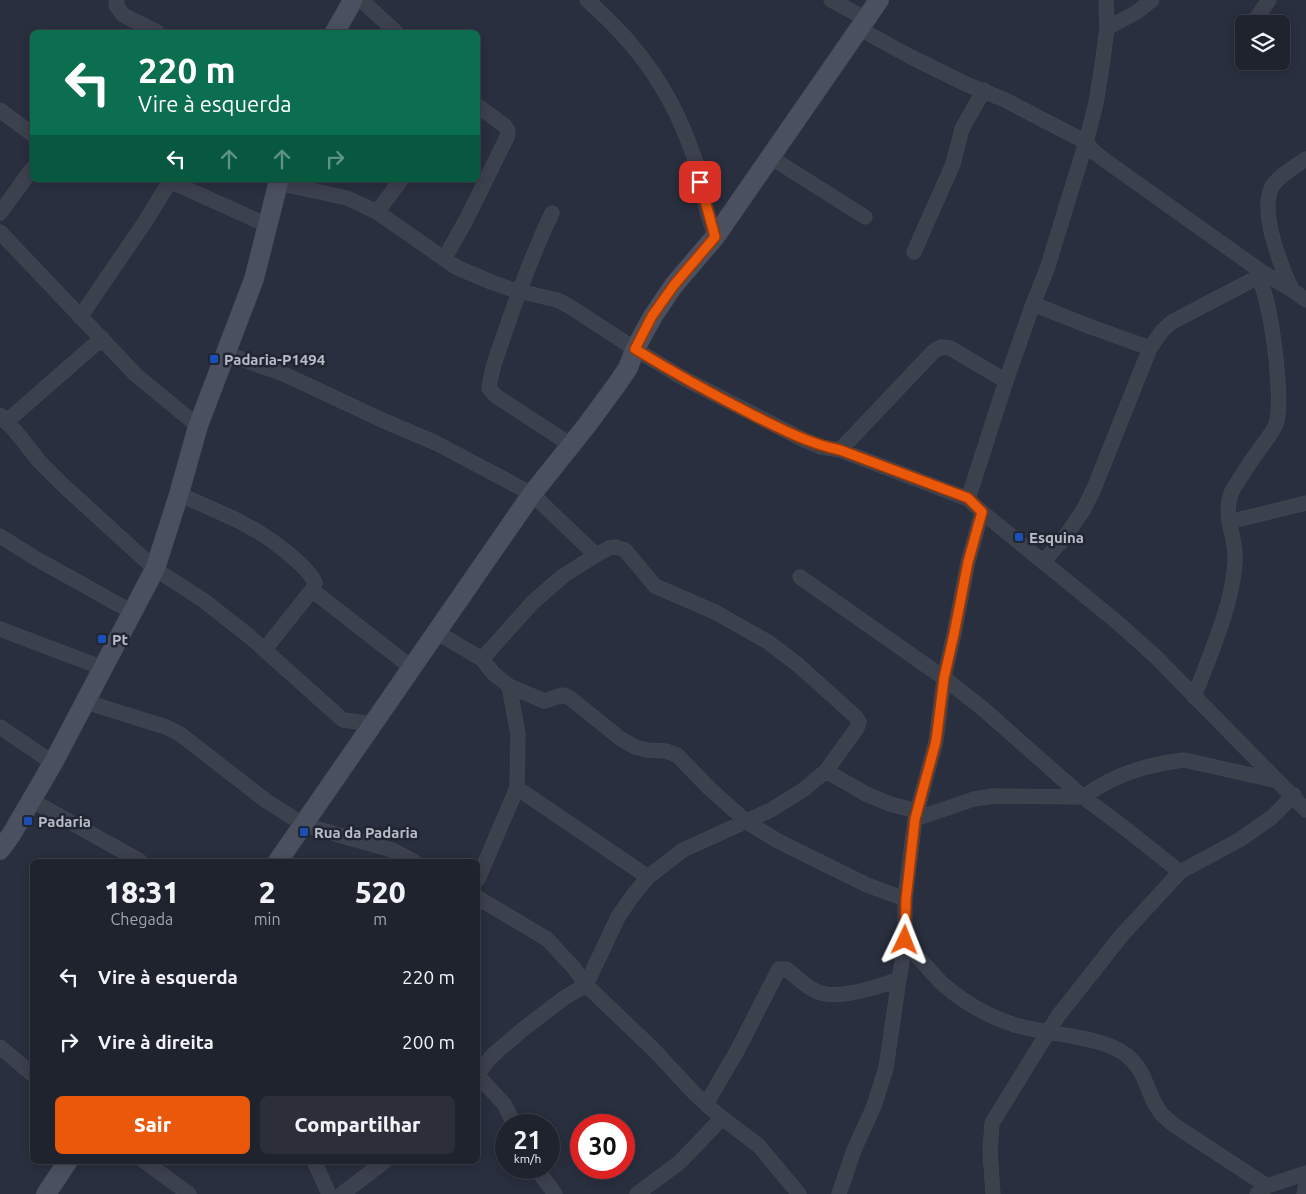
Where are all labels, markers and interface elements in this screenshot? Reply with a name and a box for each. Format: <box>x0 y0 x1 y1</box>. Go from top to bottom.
map controls <box>1235 15 1290 70</box>
button: layers <box>1235 15 1290 70</box>
icon: left <box>55 50 120 115</box>
text: 220 m <box>138 50 236 90</box>
text: Vire à esquerda <box>138 91 292 116</box>
icon: left <box>162 145 190 173</box>
icon: ahead <box>215 145 243 173</box>
icon: ahead <box>268 145 296 173</box>
icon: right <box>321 145 349 173</box>
pin <box>679 161 721 203</box>
icon: arrive <box>686 168 714 196</box>
place label: Padaria-P1494 <box>224 351 325 368</box>
marker: Padaria-P1494 <box>208 353 220 365</box>
place label: Esquina <box>1029 529 1084 546</box>
marker: Esquina <box>1013 531 1025 543</box>
place label: Pt <box>112 631 128 648</box>
marker: Pt <box>96 633 108 645</box>
place label: Padaria <box>38 813 91 830</box>
marker: Padaria <box>22 815 34 827</box>
place label: Rua da Padaria <box>314 824 418 841</box>
marker: Rua da Padaria <box>298 826 310 838</box>
text: 18:31 <box>104 875 179 909</box>
text: 2 <box>259 875 276 909</box>
text: 520 <box>355 875 406 909</box>
text: Chegada <box>110 910 173 928</box>
text: min <box>254 910 281 928</box>
text: m <box>373 910 387 928</box>
position arrow <box>878 913 930 965</box>
icon: left <box>55 963 83 991</box>
text: Vire à esquerda <box>98 966 238 988</box>
text: 220 m <box>402 966 455 988</box>
icon: right <box>55 1028 83 1056</box>
text: Vire à direita <box>98 1031 214 1053</box>
text: 200 m <box>402 1031 455 1053</box>
button: Sair <box>55 1096 250 1154</box>
button: Compartilhar <box>260 1096 455 1154</box>
speed limit sign: 30 <box>570 1114 635 1179</box>
text: 21 <box>513 1126 542 1154</box>
text: km/h <box>514 1152 541 1165</box>

